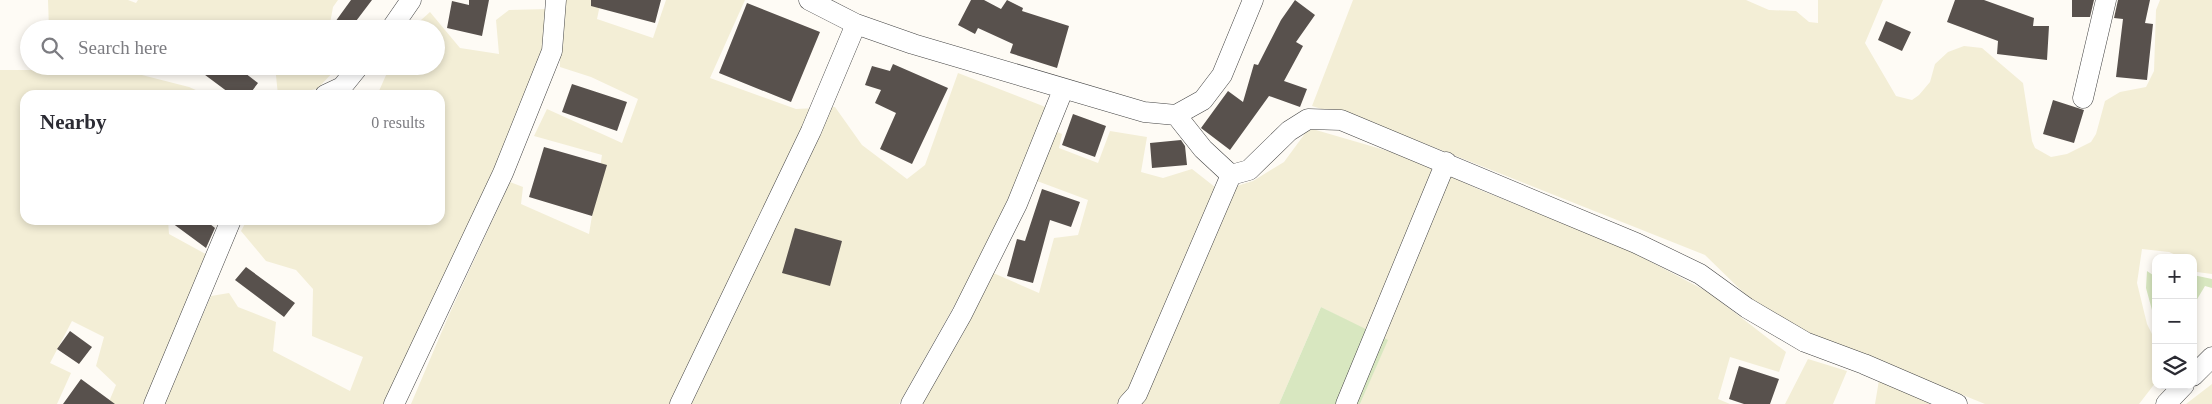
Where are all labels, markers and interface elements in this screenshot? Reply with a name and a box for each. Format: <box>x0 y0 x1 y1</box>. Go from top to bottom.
search box <box>20 20 445 75</box>
icon: search <box>38 34 66 62</box>
text: Search here <box>78 37 167 58</box>
text: Nearby <box>40 110 107 134</box>
text: 0 results <box>371 114 425 131</box>
map controls <box>2152 254 2197 389</box>
button: + <box>2152 254 2197 299</box>
button: − <box>2152 299 2197 344</box>
button: layers <box>2152 344 2197 389</box>

